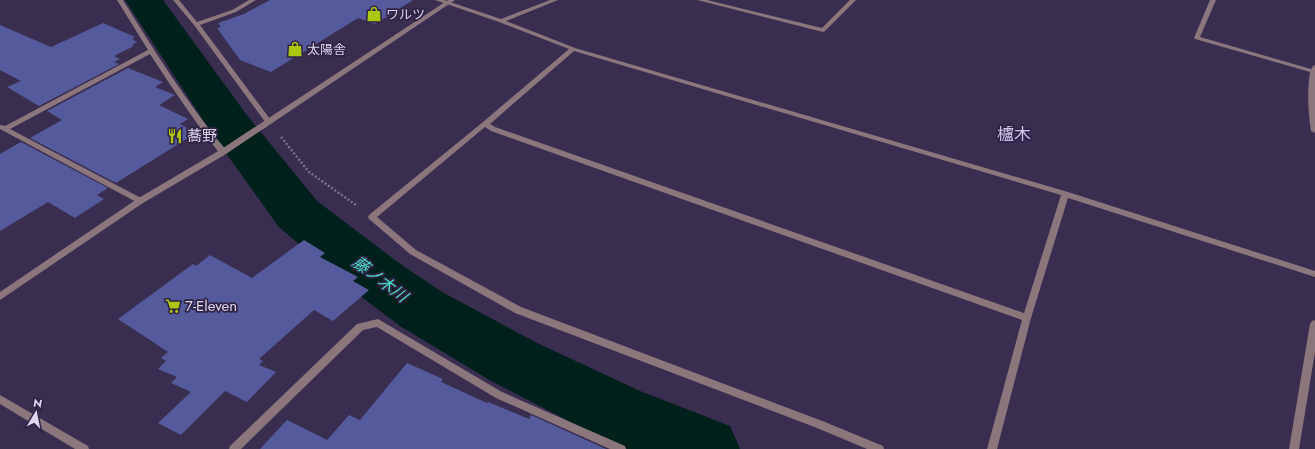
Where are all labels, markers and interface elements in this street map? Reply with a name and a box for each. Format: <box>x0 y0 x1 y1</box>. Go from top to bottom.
shop icon: ワルツ <box>365 5 383 23</box>
place label: ワルツ <box>386 5 425 24</box>
shop icon: 太陽舎 <box>286 40 304 58</box>
place label: 太陽舎 <box>307 40 346 59</box>
district label: 櫨木 <box>997 122 1031 146</box>
place label: 蕎野 <box>187 125 217 147</box>
restaurant icon: 蕎野 <box>166 127 184 145</box>
water label: 藤ノ木川 <box>348 251 414 309</box>
place label: 7-Eleven <box>185 295 237 317</box>
supermarket icon: 7-Eleven <box>164 297 182 315</box>
north arrow <box>16 393 56 433</box>
text: N <box>32 395 43 412</box>

